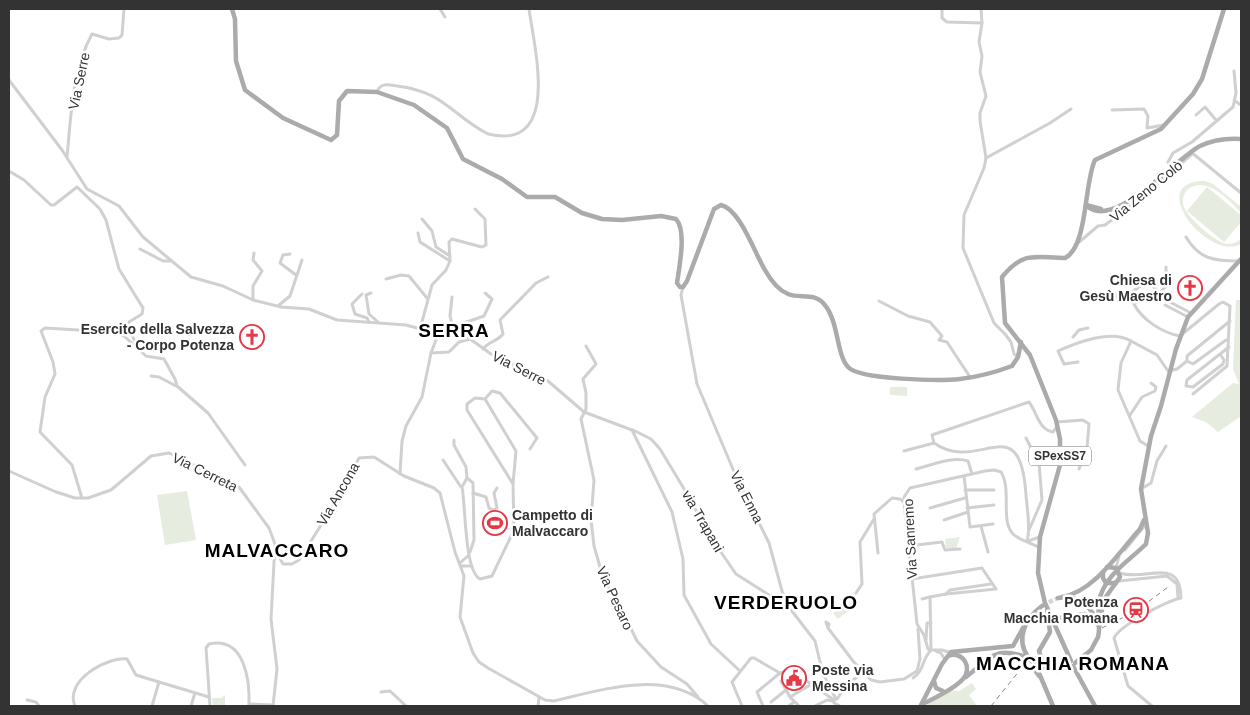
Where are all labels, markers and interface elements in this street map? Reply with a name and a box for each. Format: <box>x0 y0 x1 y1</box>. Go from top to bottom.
street label: Via Serre <box>65 51 93 111</box>
street label: Via Zeno Colò <box>1107 157 1186 225</box>
place label: Chiesa di Gesù Maestro <box>1079 272 1172 304</box>
church icon: Chiesa di Gesù Maestro <box>1177 275 1203 301</box>
district label: SERRA <box>418 320 490 341</box>
place label: Esercito della Salvezza - Corpo Potenza <box>81 321 234 353</box>
church icon: Esercito della Salvezza - Corpo Potenza <box>239 324 265 350</box>
street label: Via Serre <box>489 348 549 388</box>
road number: SPexSS7 <box>1029 446 1091 466</box>
street label: Via Cerreta <box>170 449 240 495</box>
street label: Via Ancona <box>313 459 363 529</box>
street label: Via Enna <box>727 468 767 526</box>
street label: via Trapani <box>679 487 727 555</box>
street label: Via Sanremo <box>900 498 920 580</box>
place label: Campetto di Malvaccaro <box>512 507 593 539</box>
sports icon: Campetto di Malvaccaro <box>482 510 508 536</box>
district label: MALVACCARO <box>205 540 349 561</box>
street label: Via Pesaro <box>593 564 637 632</box>
district label: VERDERUOLO <box>714 592 858 613</box>
place label: Potenza Macchia Romana <box>1004 594 1118 626</box>
station icon: Potenza Macchia Romana <box>1123 597 1149 623</box>
district label: MACCHIA ROMANA <box>976 653 1170 674</box>
place label: Poste via Messina <box>812 662 874 694</box>
public building icon: Poste via Messina <box>781 665 807 691</box>

